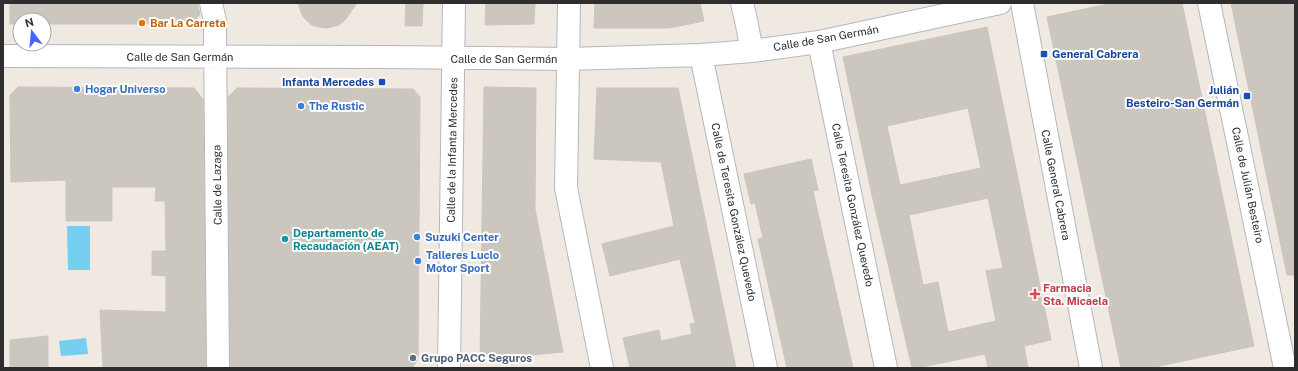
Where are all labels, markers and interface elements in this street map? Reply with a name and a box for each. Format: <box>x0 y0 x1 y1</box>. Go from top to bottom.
north arrow <box>12 12 52 52</box>
text: N <box>23 15 35 29</box>
place label: Bar La Carreta <box>150 17 226 29</box>
marker: Bar La Carreta <box>137 18 147 28</box>
street label: Calle de San Germán <box>772 23 880 53</box>
place label: General Cabrera <box>1052 48 1138 60</box>
marker: General Cabrera <box>1039 49 1049 59</box>
street label: Calle de San Germán <box>127 51 233 63</box>
street label: Calle de San Germán <box>451 53 557 65</box>
place label: Infanta Mercedes <box>282 76 374 88</box>
marker: Infanta Mercedes <box>377 77 387 87</box>
street label: Calle de la Infanta Mercedes <box>445 77 459 223</box>
place label: Hogar Universo <box>85 83 166 95</box>
marker: Hogar Universo <box>72 84 82 94</box>
place label: Julián Besteiro-San Germán <box>1126 84 1239 109</box>
marker: Julián Besteiro-San Germán <box>1242 91 1252 101</box>
place label: The Rustic <box>309 100 365 112</box>
marker: The Rustic <box>296 101 306 111</box>
street label: Calle de Teresita González Quevedo <box>709 122 759 302</box>
street label: Calle Teresita González Quevedo <box>830 122 876 288</box>
street label: Calle de Julián Besteiro <box>1230 126 1266 244</box>
street label: Calle General Cabrera <box>1039 129 1073 241</box>
street label: Calle de Lazaga <box>210 145 224 225</box>
place label: Departamento de Recaudación (AEAT) <box>293 227 399 252</box>
place label: Suzuki Center <box>425 231 499 243</box>
marker: Suzuki Center <box>412 232 422 242</box>
marker: Departamento de Recaudación (AEAT) <box>280 234 290 244</box>
place label: Talleres Luclo Motor Sport <box>426 249 499 274</box>
marker: Talleres Luclo Motor Sport <box>413 256 423 266</box>
place label: Farmacia Sta. Micaela <box>1043 282 1108 307</box>
marker: Farmacia Sta. Micaela <box>1030 289 1040 299</box>
place label: Grupo PACC Seguros <box>421 352 532 364</box>
marker: Grupo PACC Seguros <box>408 353 418 363</box>

